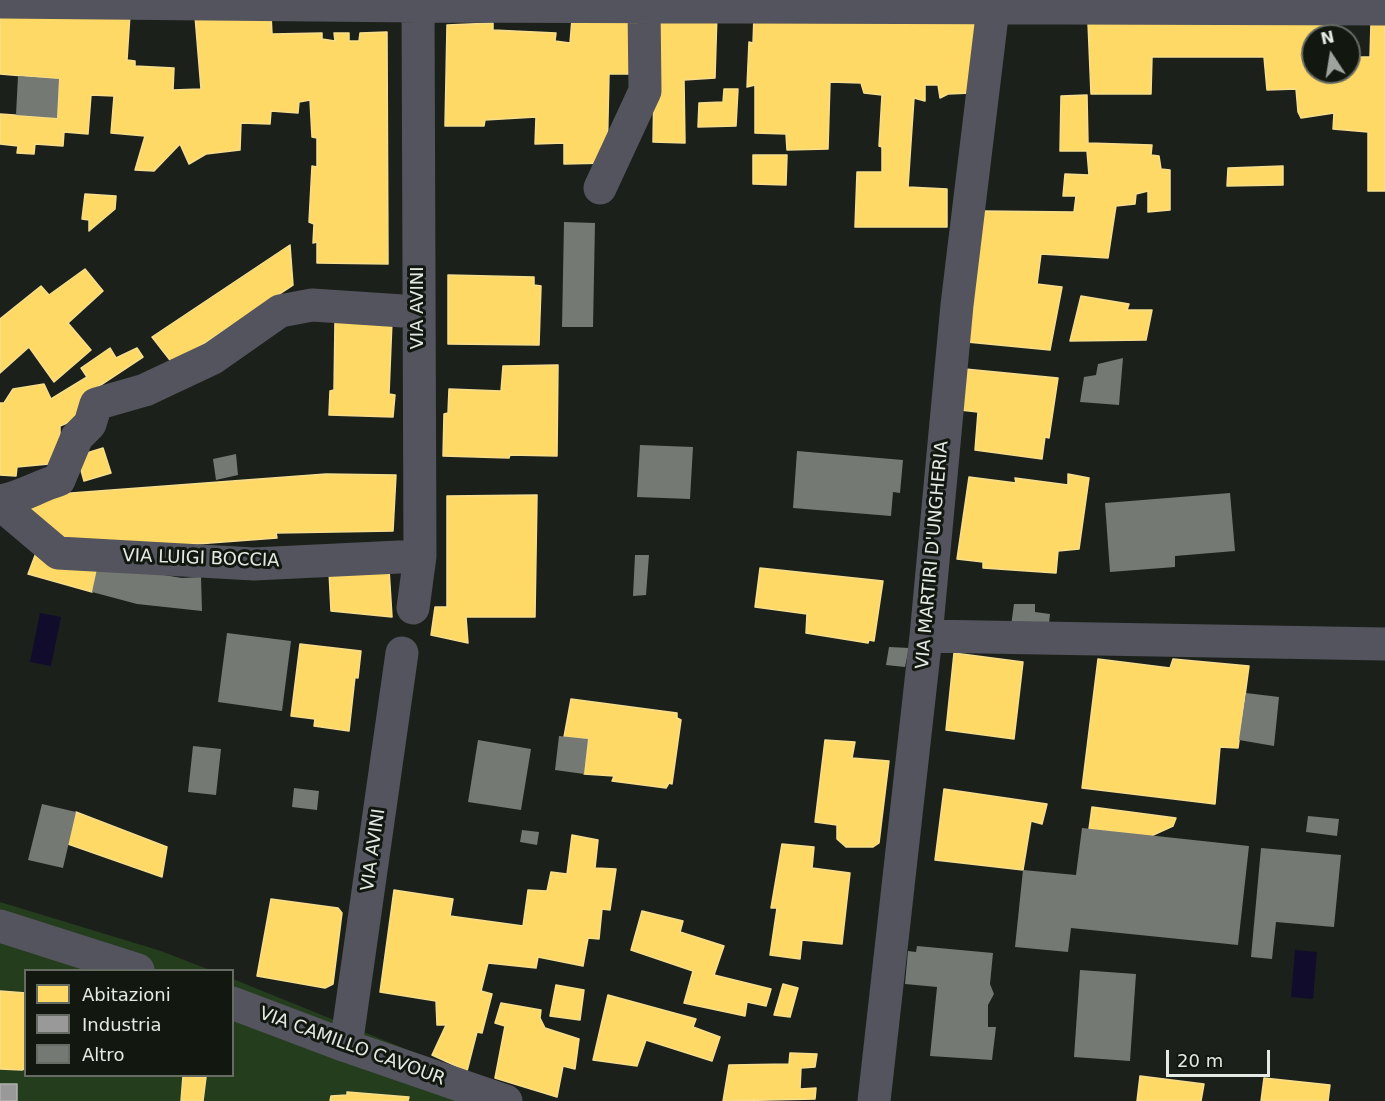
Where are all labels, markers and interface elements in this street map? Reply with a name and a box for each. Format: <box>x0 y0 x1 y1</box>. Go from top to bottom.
north arrow <box>1301 24 1361 84</box>
text: N <box>1319 27 1336 49</box>
street label: VIA AVINI <box>407 266 429 350</box>
street label: VIA MARTIRI D'UNGHERIA <box>912 440 954 670</box>
street label: VIA LUIGI BOCCIA <box>122 545 280 573</box>
street label: VIA AVINI <box>358 807 390 893</box>
legend <box>24 969 234 1077</box>
text: Abitazioni <box>82 984 171 1005</box>
street label: VIA CAMILLO CAVOUR <box>256 1003 448 1091</box>
text: Industria <box>82 1014 161 1035</box>
scale bar <box>1169 1038 1272 1076</box>
text: Altro <box>82 1044 124 1065</box>
text: 20 m <box>1177 1050 1223 1071</box>

